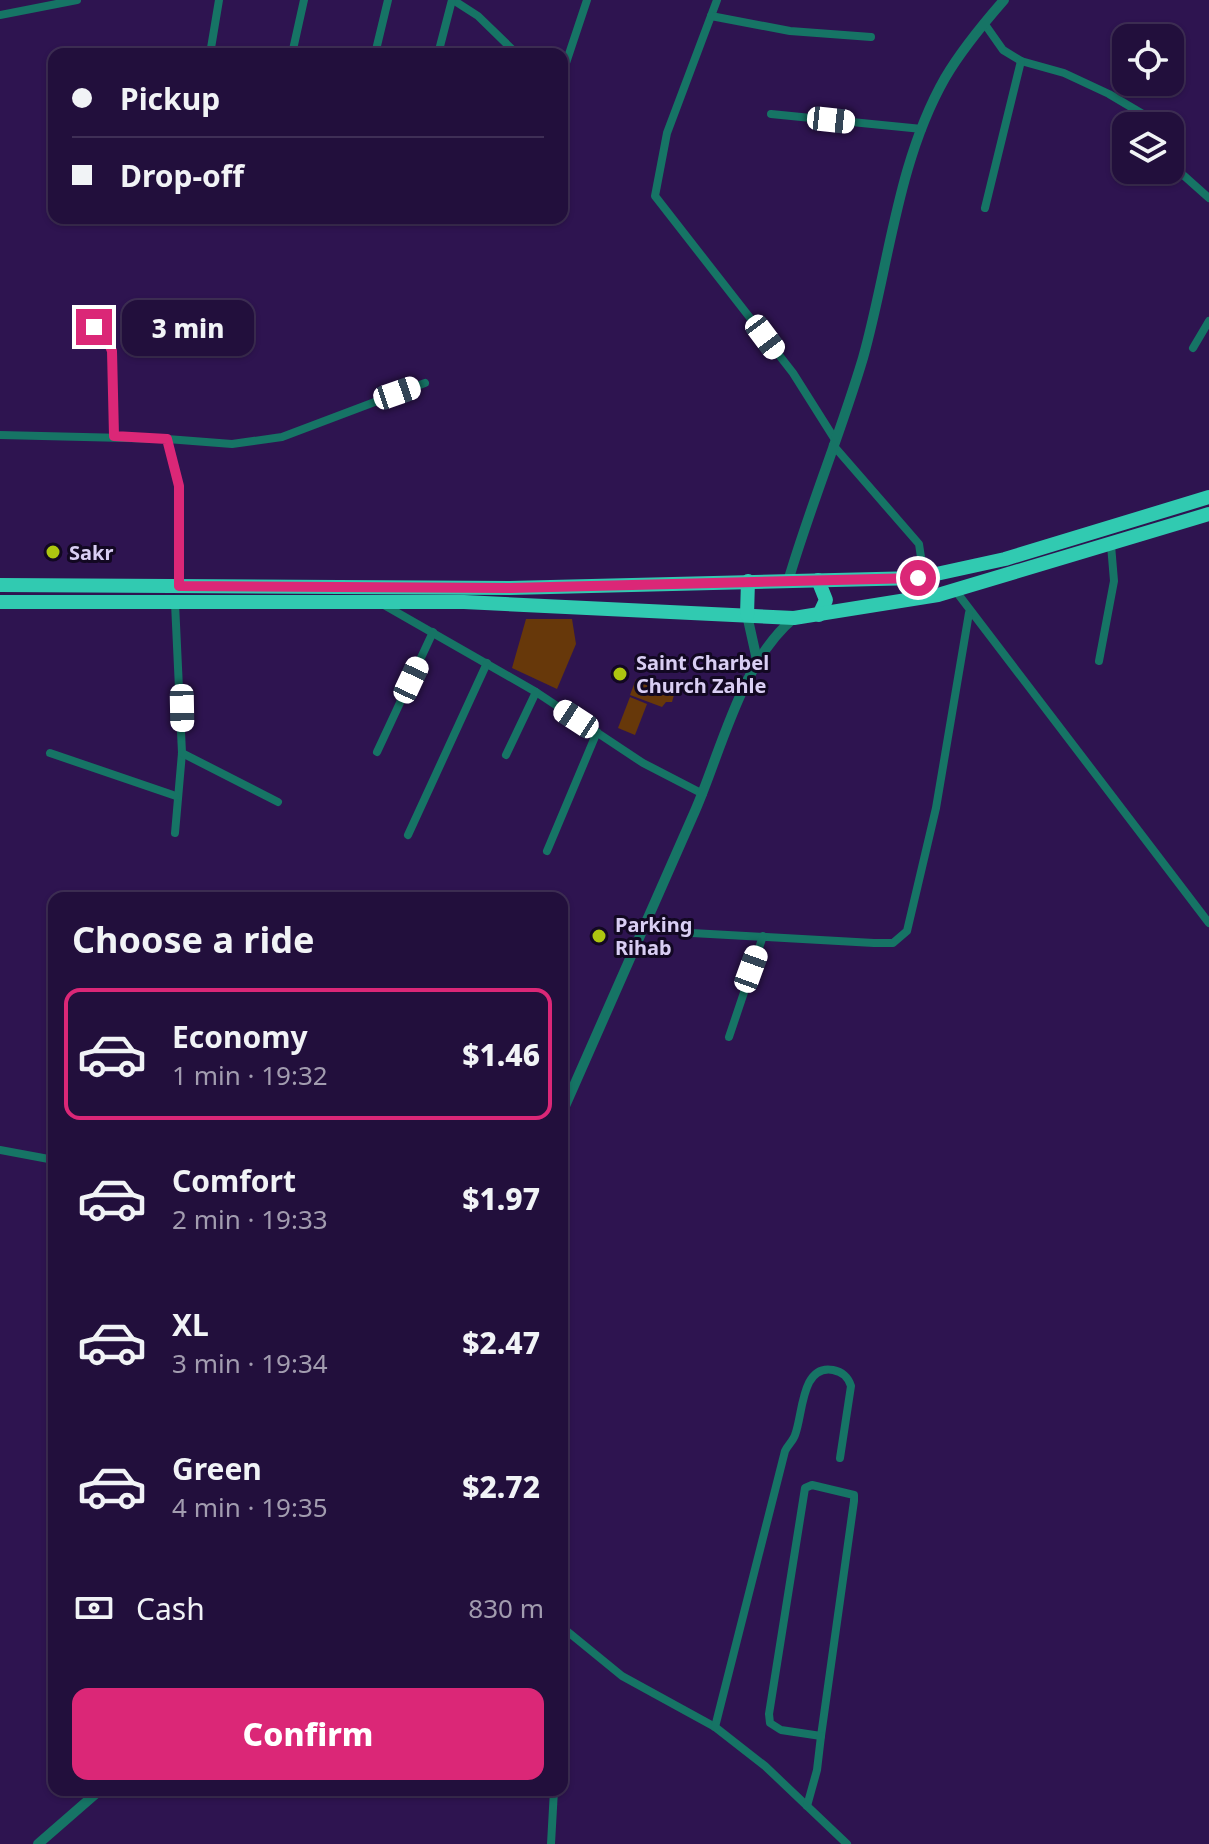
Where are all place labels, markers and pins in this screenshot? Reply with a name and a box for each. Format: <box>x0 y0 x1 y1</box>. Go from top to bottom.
place label: Sakr <box>69 539 113 566</box>
marker: Sakr <box>44 543 62 561</box>
place label: Saint Charbel Church Zahle <box>636 649 769 699</box>
marker: Saint Charbel Church Zahle <box>611 665 629 683</box>
place label: Parking Rihab <box>615 911 692 961</box>
marker: Parking Rihab <box>590 927 608 945</box>

